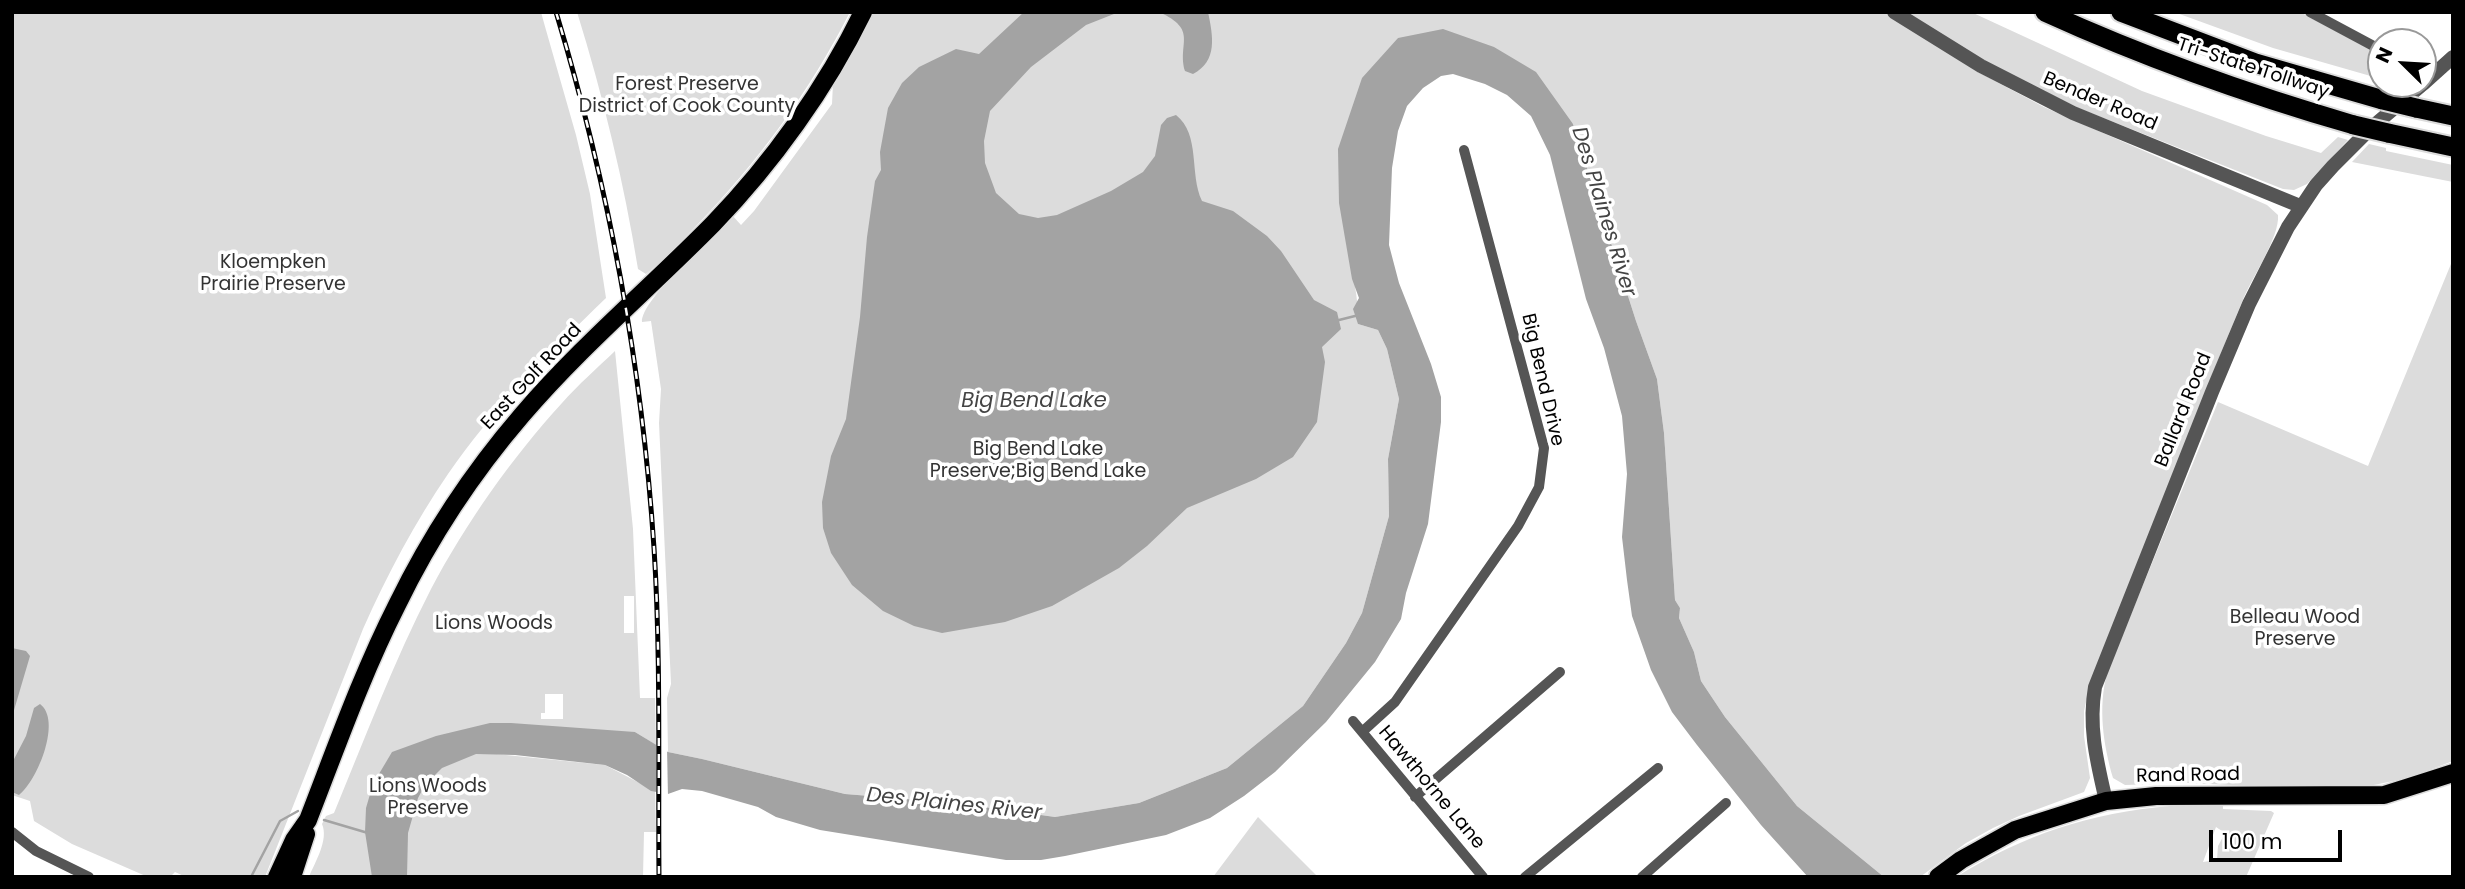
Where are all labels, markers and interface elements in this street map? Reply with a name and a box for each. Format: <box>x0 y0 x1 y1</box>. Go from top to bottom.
north arrow <box>2367 28 2437 98</box>
street label: Tri-State Tollway <box>2174 34 2332 104</box>
text: N <box>2369 43 2399 67</box>
street label: Bender Road <box>2040 68 2160 136</box>
park label: Forest Preserve District of Cook County <box>579 74 795 118</box>
water label: Des Plaines River <box>1565 124 1641 300</box>
park label: Kloempken Prairie Preserve <box>200 252 346 296</box>
street label: Big Bend Drive <box>1516 311 1568 449</box>
street label: East Golf Road <box>477 319 587 435</box>
street label: Ballard Road <box>2151 350 2217 470</box>
water label: Big Bend Lake <box>961 389 1107 415</box>
park label: Big Bend Lake Preserve;Big Bend Lake <box>930 439 1146 483</box>
park label: Belleau Wood Preserve <box>2230 607 2360 651</box>
park label: Lions Woods <box>435 613 553 635</box>
street label: Hawthorne Lane <box>1373 722 1489 854</box>
street label: Rand Road <box>2136 764 2240 788</box>
park label: Lions Woods Preserve <box>369 776 487 820</box>
water label: Des Plaines River <box>865 783 1043 827</box>
scale bar <box>2213 816 2346 860</box>
text: 100 m <box>2222 827 2282 856</box>

